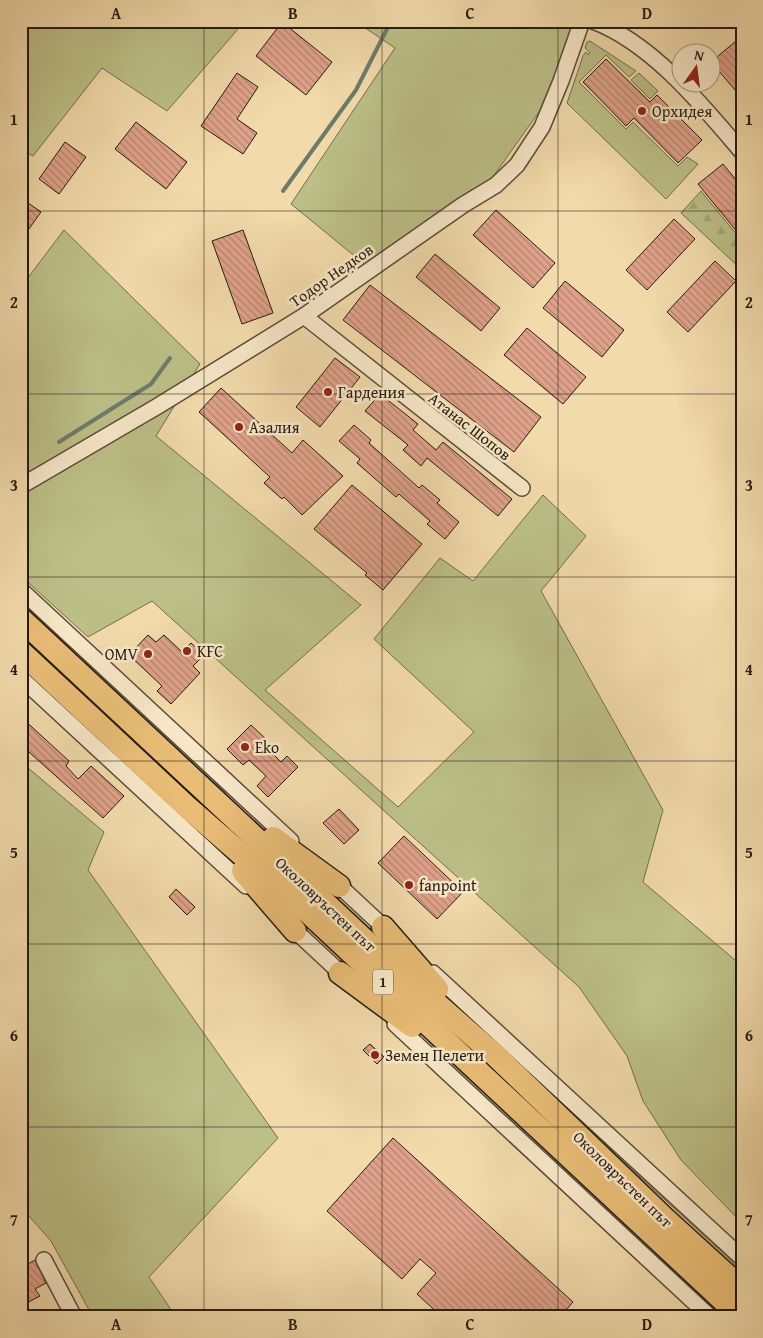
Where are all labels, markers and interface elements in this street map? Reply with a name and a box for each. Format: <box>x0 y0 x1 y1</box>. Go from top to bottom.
text: A <box>111 1 122 25</box>
text: B <box>288 1 298 25</box>
text: C <box>465 1 475 25</box>
text: D <box>642 1 652 25</box>
north arrow <box>670 42 720 92</box>
text: N <box>692 45 707 66</box>
place label: Орхидея <box>652 99 712 123</box>
marker: Орхидея <box>636 105 648 117</box>
text: 1 <box>10 107 18 131</box>
text: 1 <box>745 107 753 131</box>
street label: Тодор Недков <box>284 237 378 313</box>
text: 2 <box>10 290 18 314</box>
text: 2 <box>745 290 753 314</box>
place label: Гардения <box>338 380 405 404</box>
marker: Гардения <box>322 386 334 398</box>
street label: Атанас Шопов <box>424 386 517 466</box>
place label: Азалия <box>249 415 300 439</box>
marker: Азалия <box>233 421 245 433</box>
text: 3 <box>10 473 18 497</box>
text: 3 <box>745 473 753 497</box>
place label: KFC <box>197 639 223 663</box>
place label: OMV <box>105 642 139 666</box>
marker: KFC <box>181 645 193 657</box>
marker: OMV <box>142 648 154 660</box>
text: 4 <box>10 657 18 681</box>
text: 4 <box>745 657 753 681</box>
place label: Eko <box>255 735 279 759</box>
marker: Eko <box>239 741 251 753</box>
text: 5 <box>10 840 18 864</box>
text: 5 <box>745 840 753 864</box>
street label: Околовръстен път <box>270 851 382 957</box>
place label: fanpoint <box>419 873 477 897</box>
marker: fanpoint <box>403 879 415 891</box>
road number: 1 <box>373 970 393 994</box>
text: 6 <box>10 1023 18 1047</box>
text: 6 <box>745 1023 753 1047</box>
place label: Земен Пелети <box>385 1043 484 1067</box>
marker: Земен Пелети <box>369 1049 381 1061</box>
street label: Околовръстен път <box>568 1125 678 1233</box>
text: 7 <box>10 1207 18 1231</box>
text: 7 <box>745 1207 753 1231</box>
text: A <box>111 1312 122 1336</box>
text: B <box>288 1312 298 1336</box>
text: C <box>465 1312 475 1336</box>
text: D <box>642 1312 652 1336</box>

